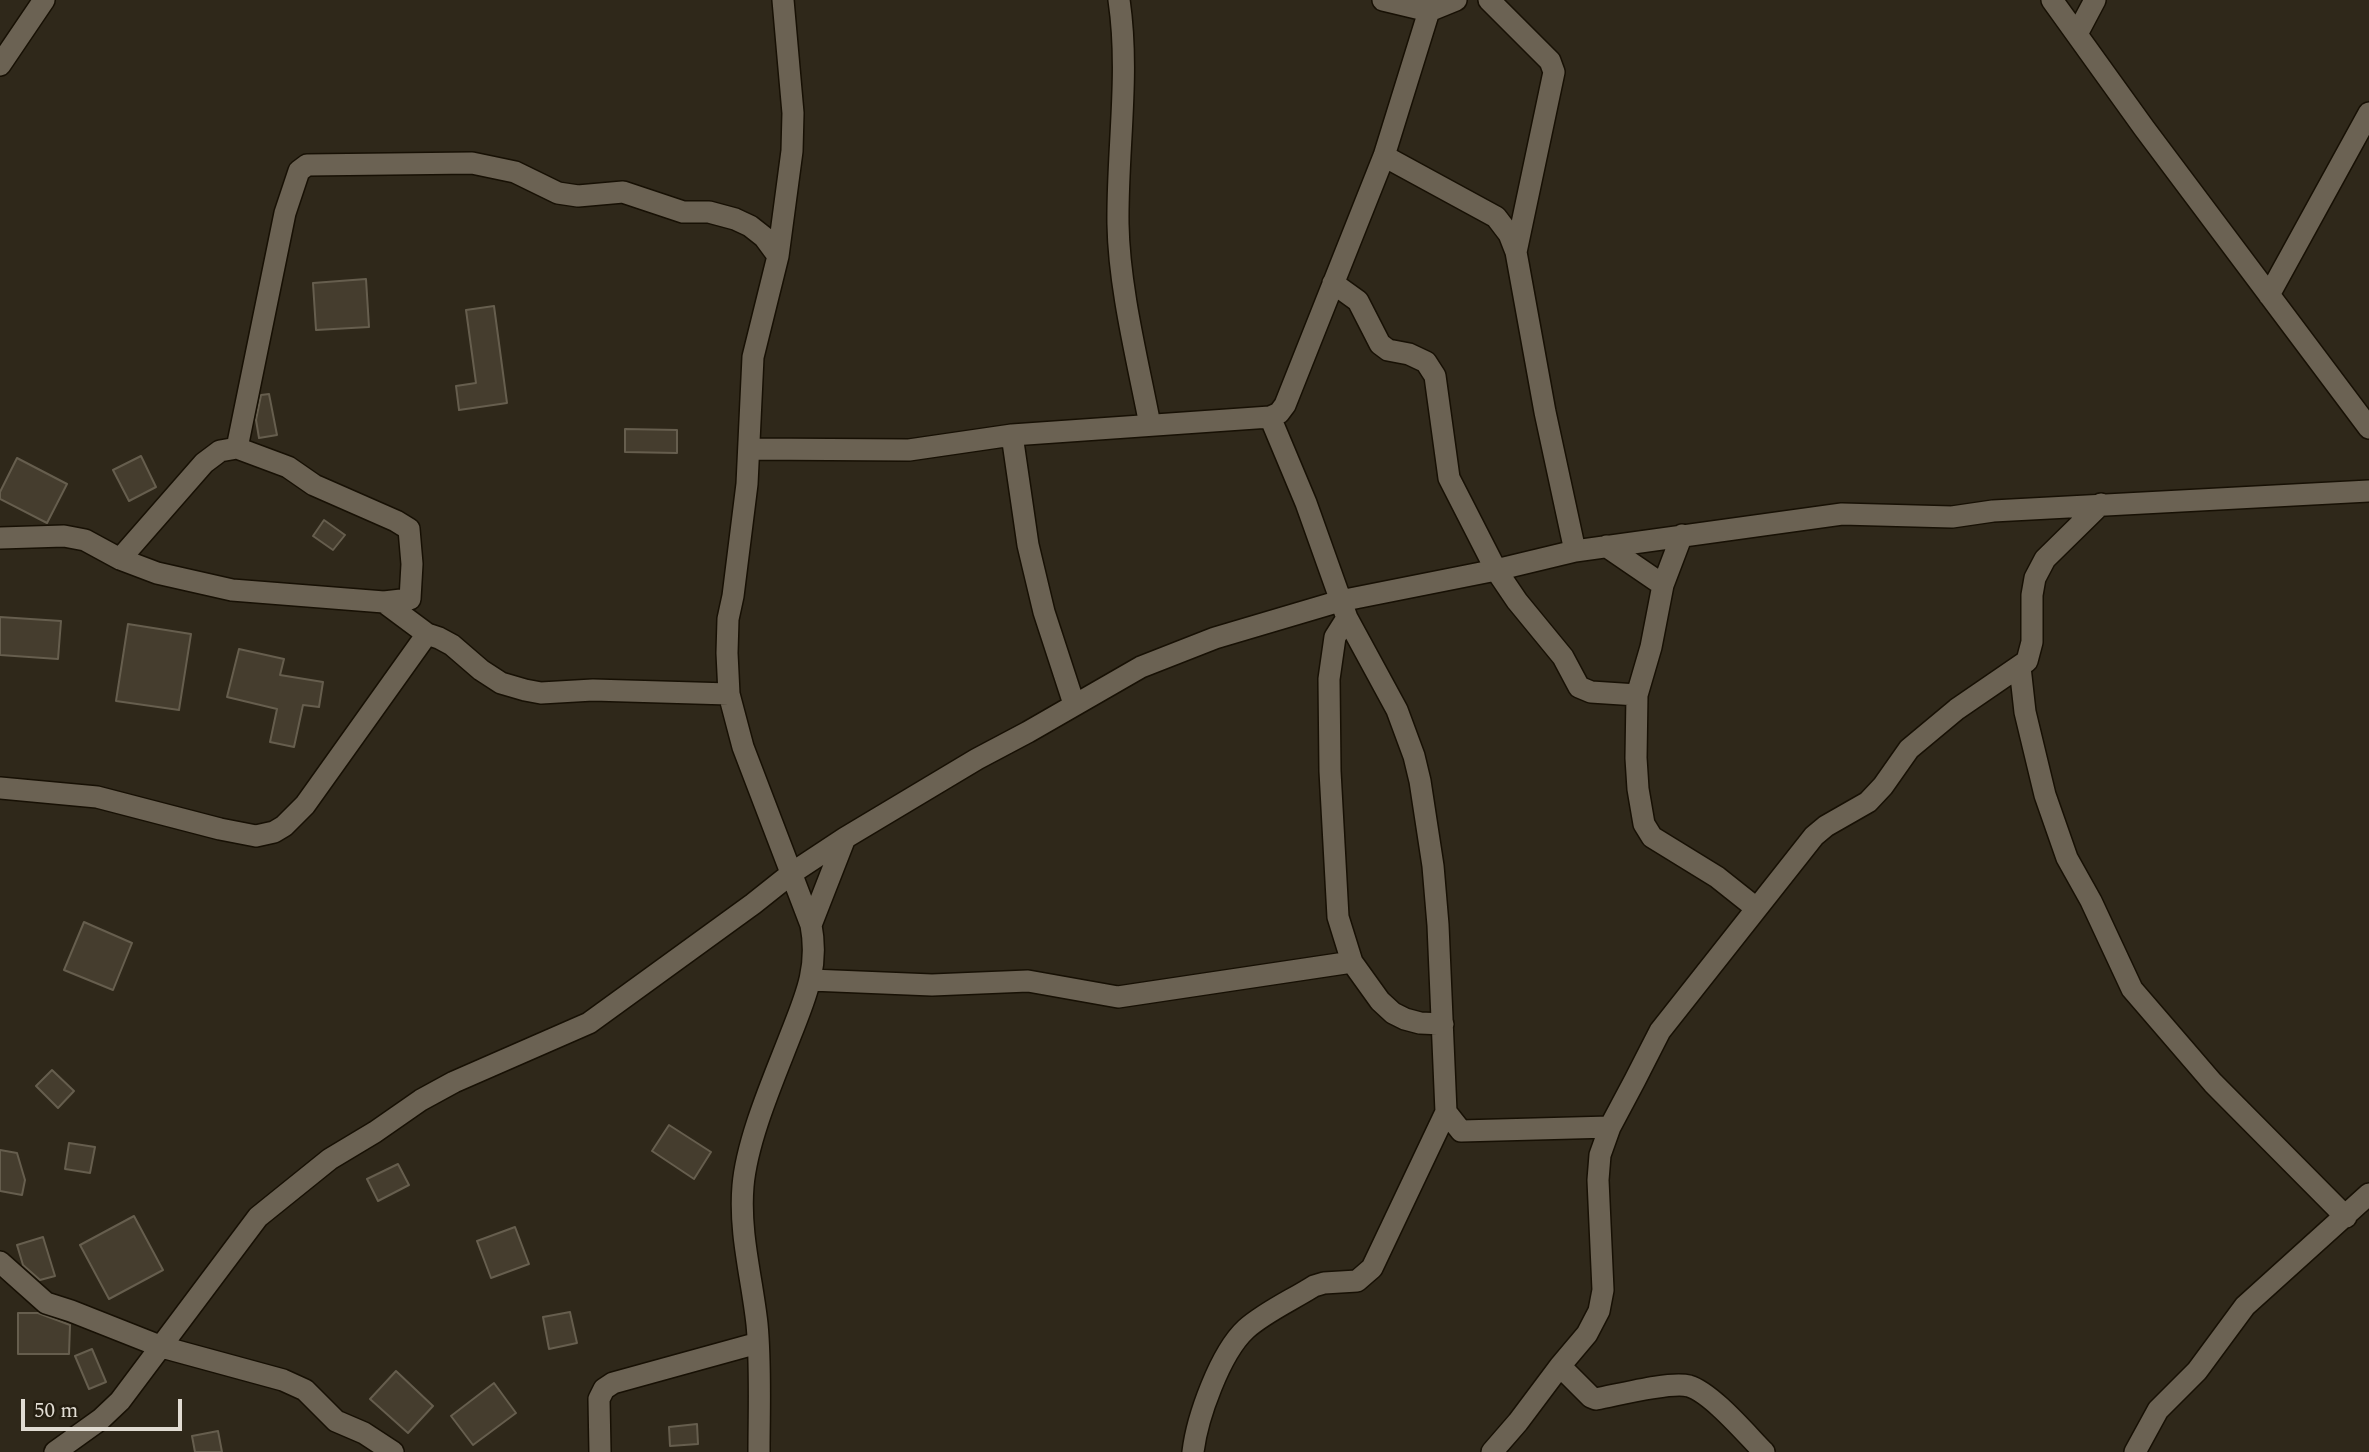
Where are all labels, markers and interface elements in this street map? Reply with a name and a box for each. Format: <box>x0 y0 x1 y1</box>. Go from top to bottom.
scale bar <box>24 1386 186 1430</box>
text: 50 m <box>34 1395 78 1427</box>

